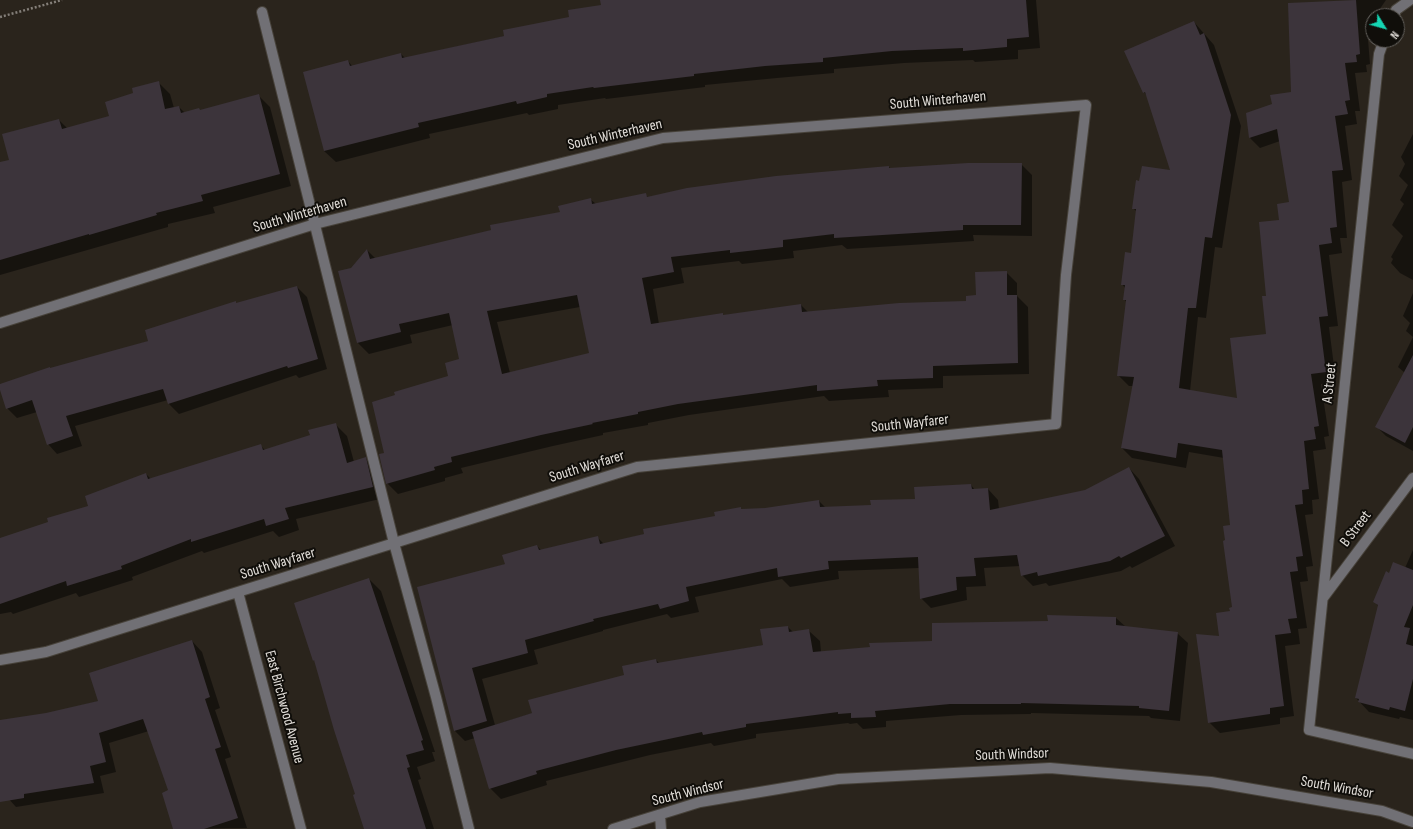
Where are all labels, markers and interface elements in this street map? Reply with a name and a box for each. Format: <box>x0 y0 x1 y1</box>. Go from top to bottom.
north arrow <box>1365 8 1405 48</box>
text: N <box>1387 29 1401 41</box>
street label: South Winterhaven <box>889 88 987 114</box>
street label: South Winterhaven <box>566 115 664 155</box>
street label: South Winterhaven <box>251 193 349 237</box>
street label: A Street <box>1319 362 1341 404</box>
street label: South Wayfarer <box>870 411 950 437</box>
street label: South Wayfarer <box>547 447 627 487</box>
street label: B Street <box>1337 507 1375 551</box>
street label: South Wayfarer <box>238 544 318 584</box>
street label: East Birchwood Avenue <box>260 649 308 765</box>
street label: South Windsor <box>975 745 1049 765</box>
street label: South Windsor <box>1299 773 1375 803</box>
street label: South Windsor <box>650 775 726 811</box>

